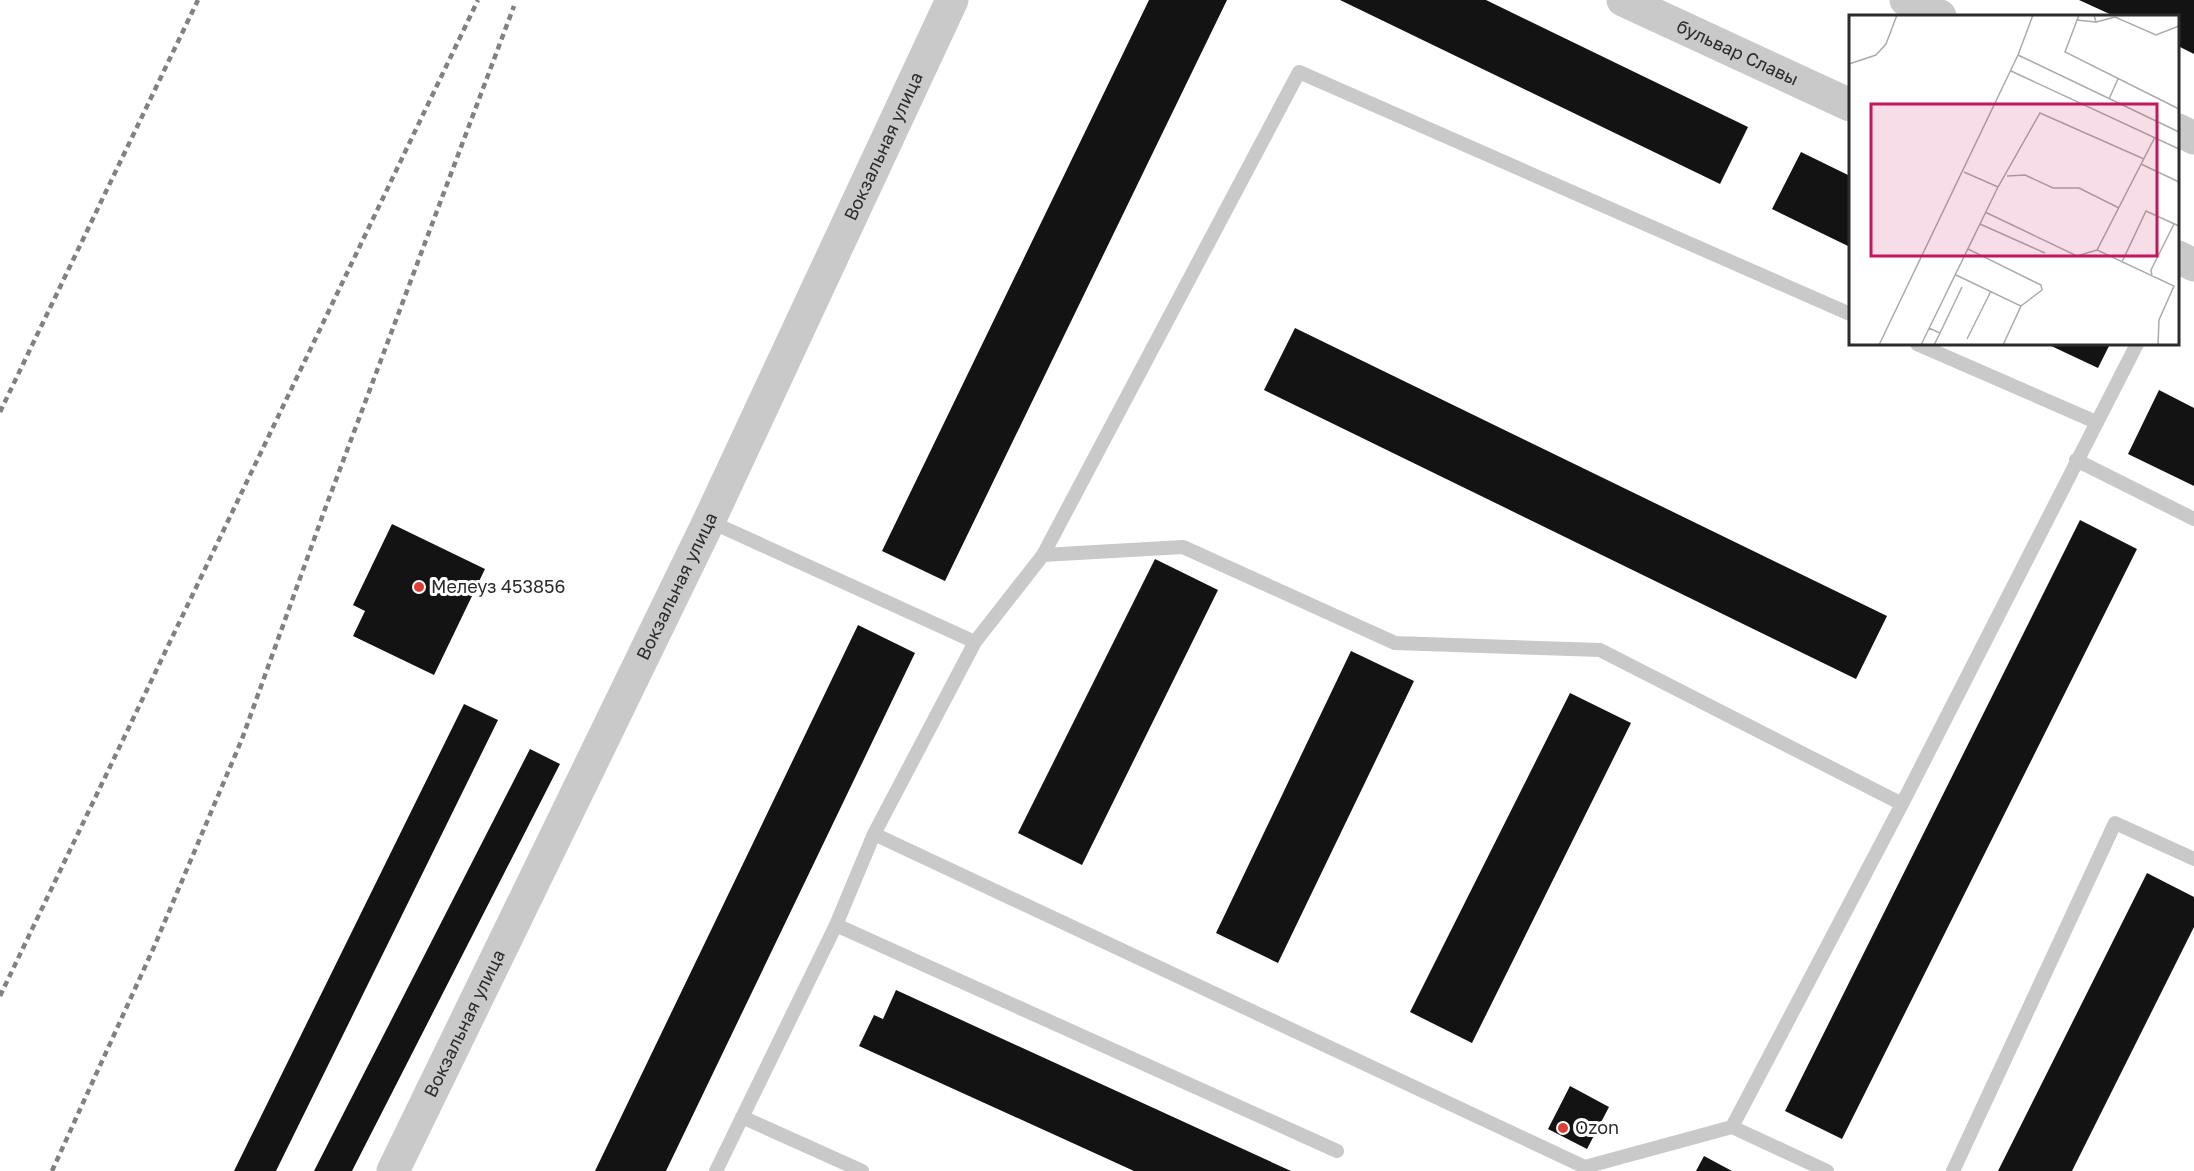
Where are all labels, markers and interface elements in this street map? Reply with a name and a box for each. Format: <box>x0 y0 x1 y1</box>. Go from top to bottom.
street label: бульвар Славы <box>1673 14 1802 90</box>
inset map <box>1849 15 2179 345</box>
street label: Вокзальная улица <box>839 68 927 224</box>
street label: Вокзальная улица <box>631 509 721 663</box>
place label: Мелеуз 453856 <box>431 575 565 597</box>
marker: Мелеуз 453856 <box>412 580 426 594</box>
street label: Вокзальная улица <box>419 946 509 1100</box>
place label: Ozon <box>1575 1116 1619 1138</box>
marker: Ozon <box>1556 1121 1570 1135</box>

